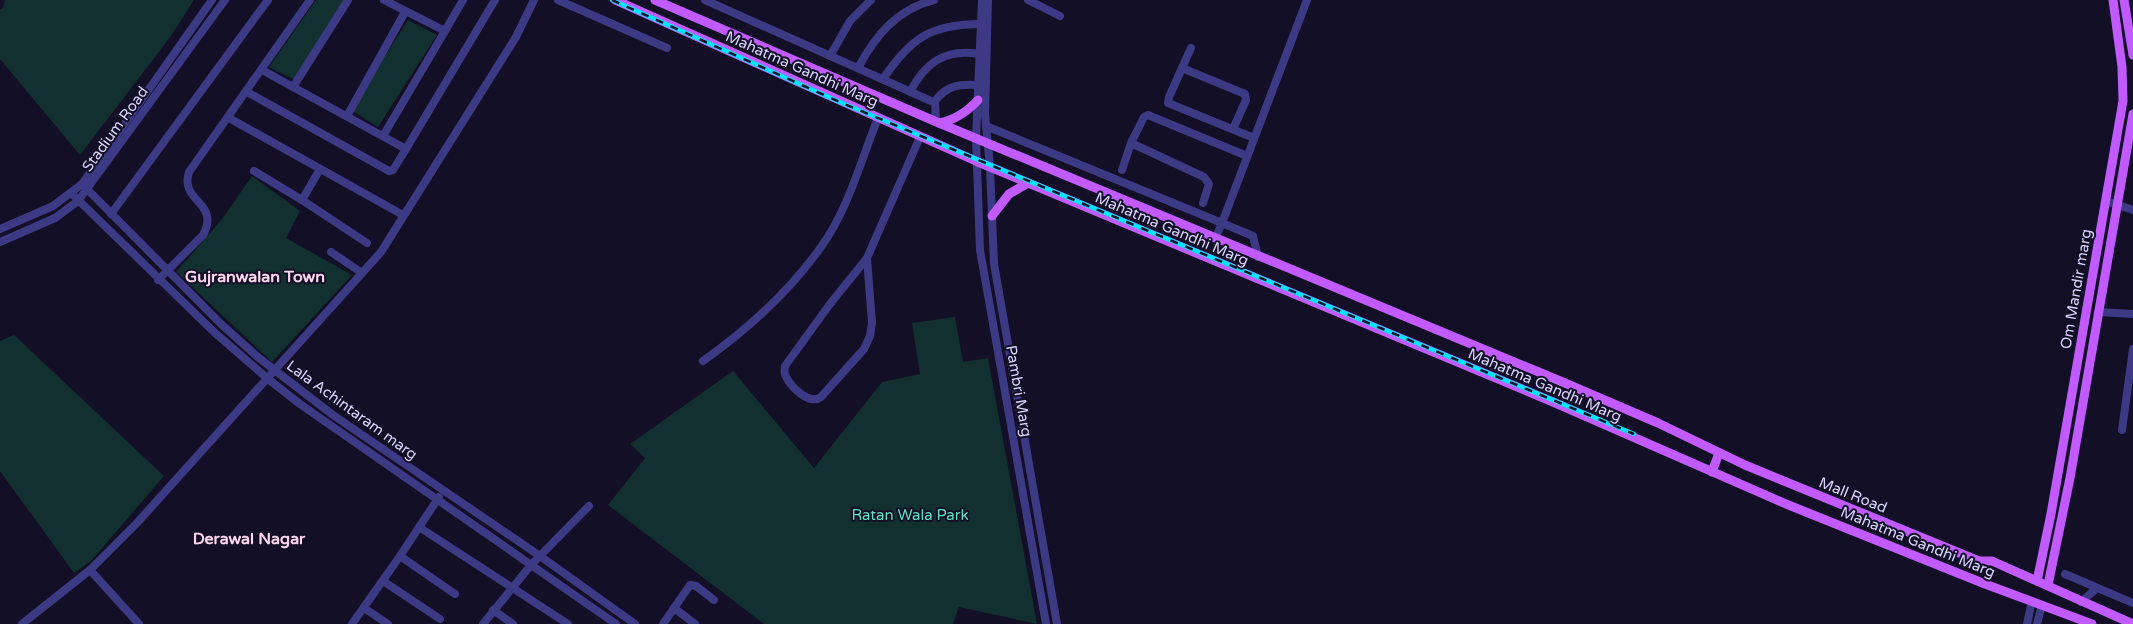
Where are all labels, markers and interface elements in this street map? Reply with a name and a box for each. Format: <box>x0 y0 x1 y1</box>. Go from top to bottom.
street label: Mahatma Gandhi Marg <box>723 27 881 111</box>
street label: Stadium Road <box>78 83 152 175</box>
street label: Mahatma Gandhi Marg <box>1092 188 1252 270</box>
street label: Om Mandir marg <box>2057 227 2095 351</box>
district label: Gujranwalan Town <box>185 267 325 287</box>
street label: Pambri Marg <box>1002 344 1036 438</box>
street label: Mahatma Gandhi Marg <box>1465 344 1625 426</box>
street label: Lala Achintaram marg <box>283 357 421 463</box>
street label: Mall Road <box>1816 473 1890 517</box>
street label: Mahatma Gandhi Marg <box>1838 503 1998 581</box>
park label: Ratan Wala Park <box>851 506 969 524</box>
district label: Derawal Nagar <box>193 529 306 549</box>

